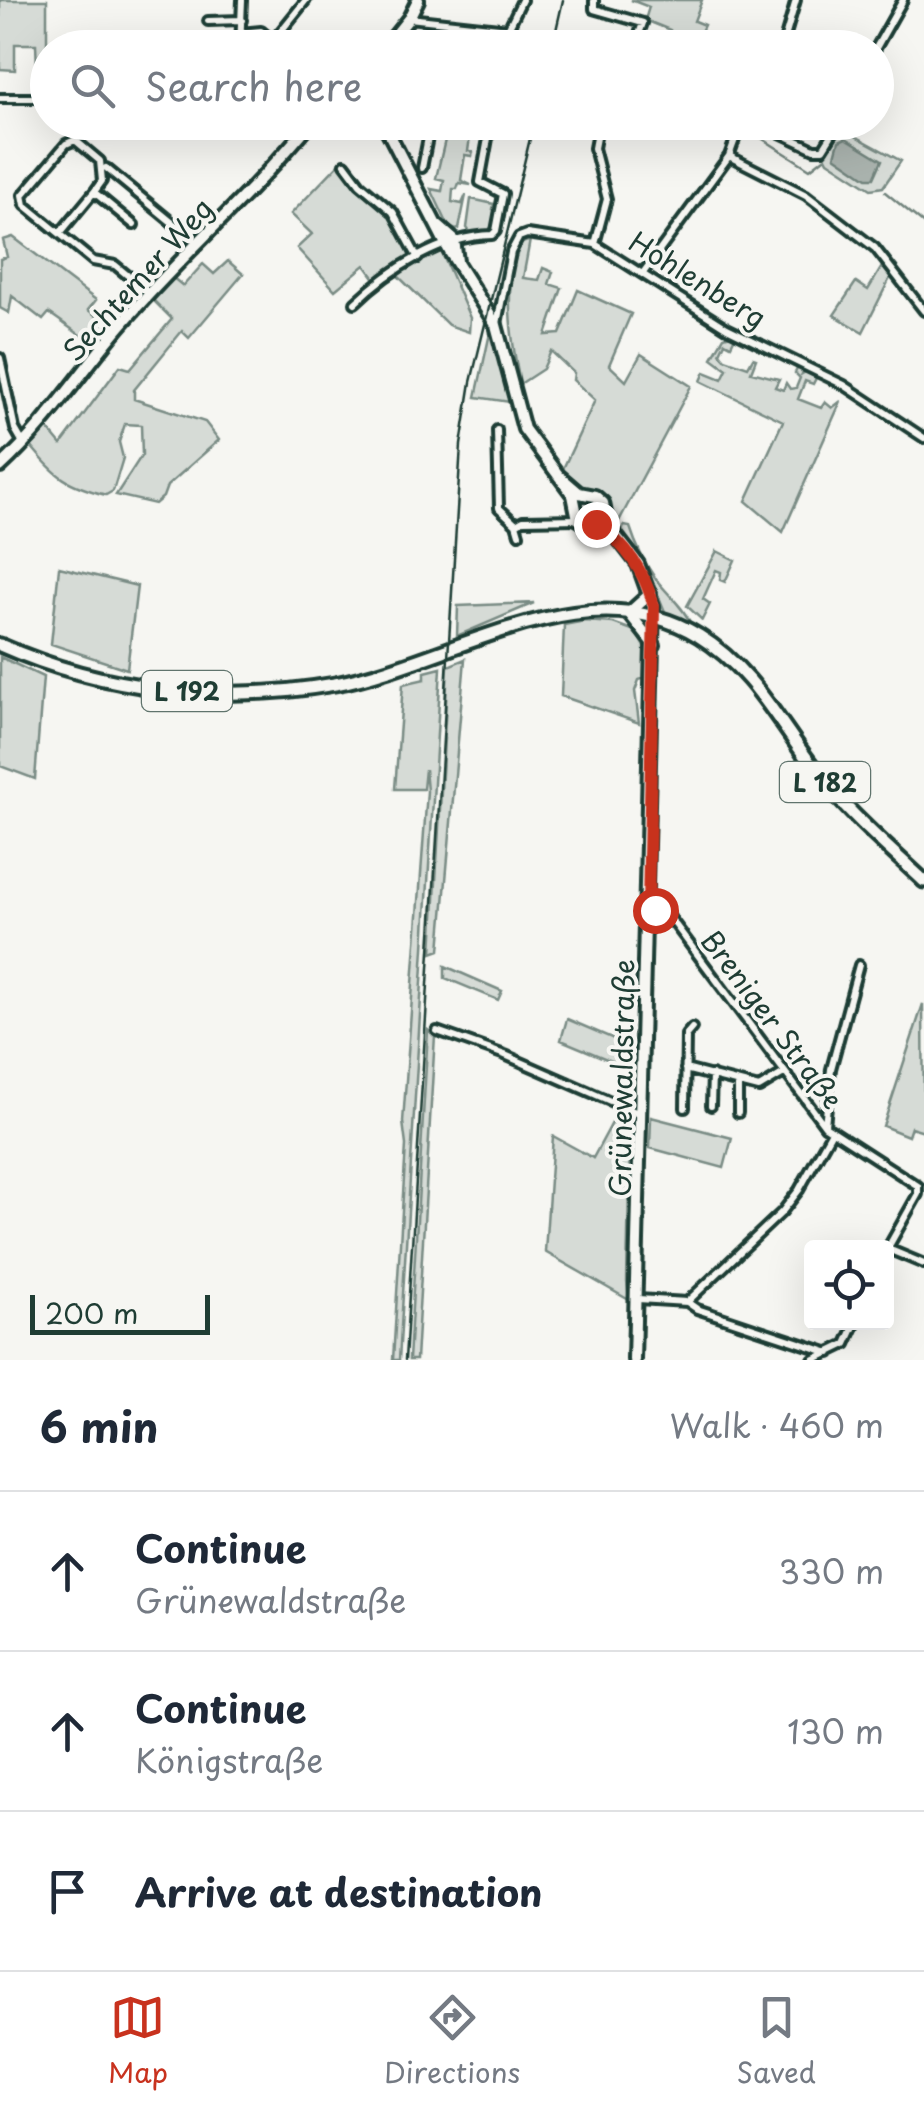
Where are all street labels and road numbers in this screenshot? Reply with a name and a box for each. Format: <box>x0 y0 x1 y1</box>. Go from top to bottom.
street label: Sechtemer Weg <box>52 188 222 370</box>
street label: Hohlenberg <box>621 220 775 338</box>
road number: L 192 <box>142 671 232 711</box>
road number: L 182 <box>780 762 870 802</box>
street label: Breniger Straße <box>691 921 855 1117</box>
street label: Grünewaldstraße <box>597 959 645 1197</box>

